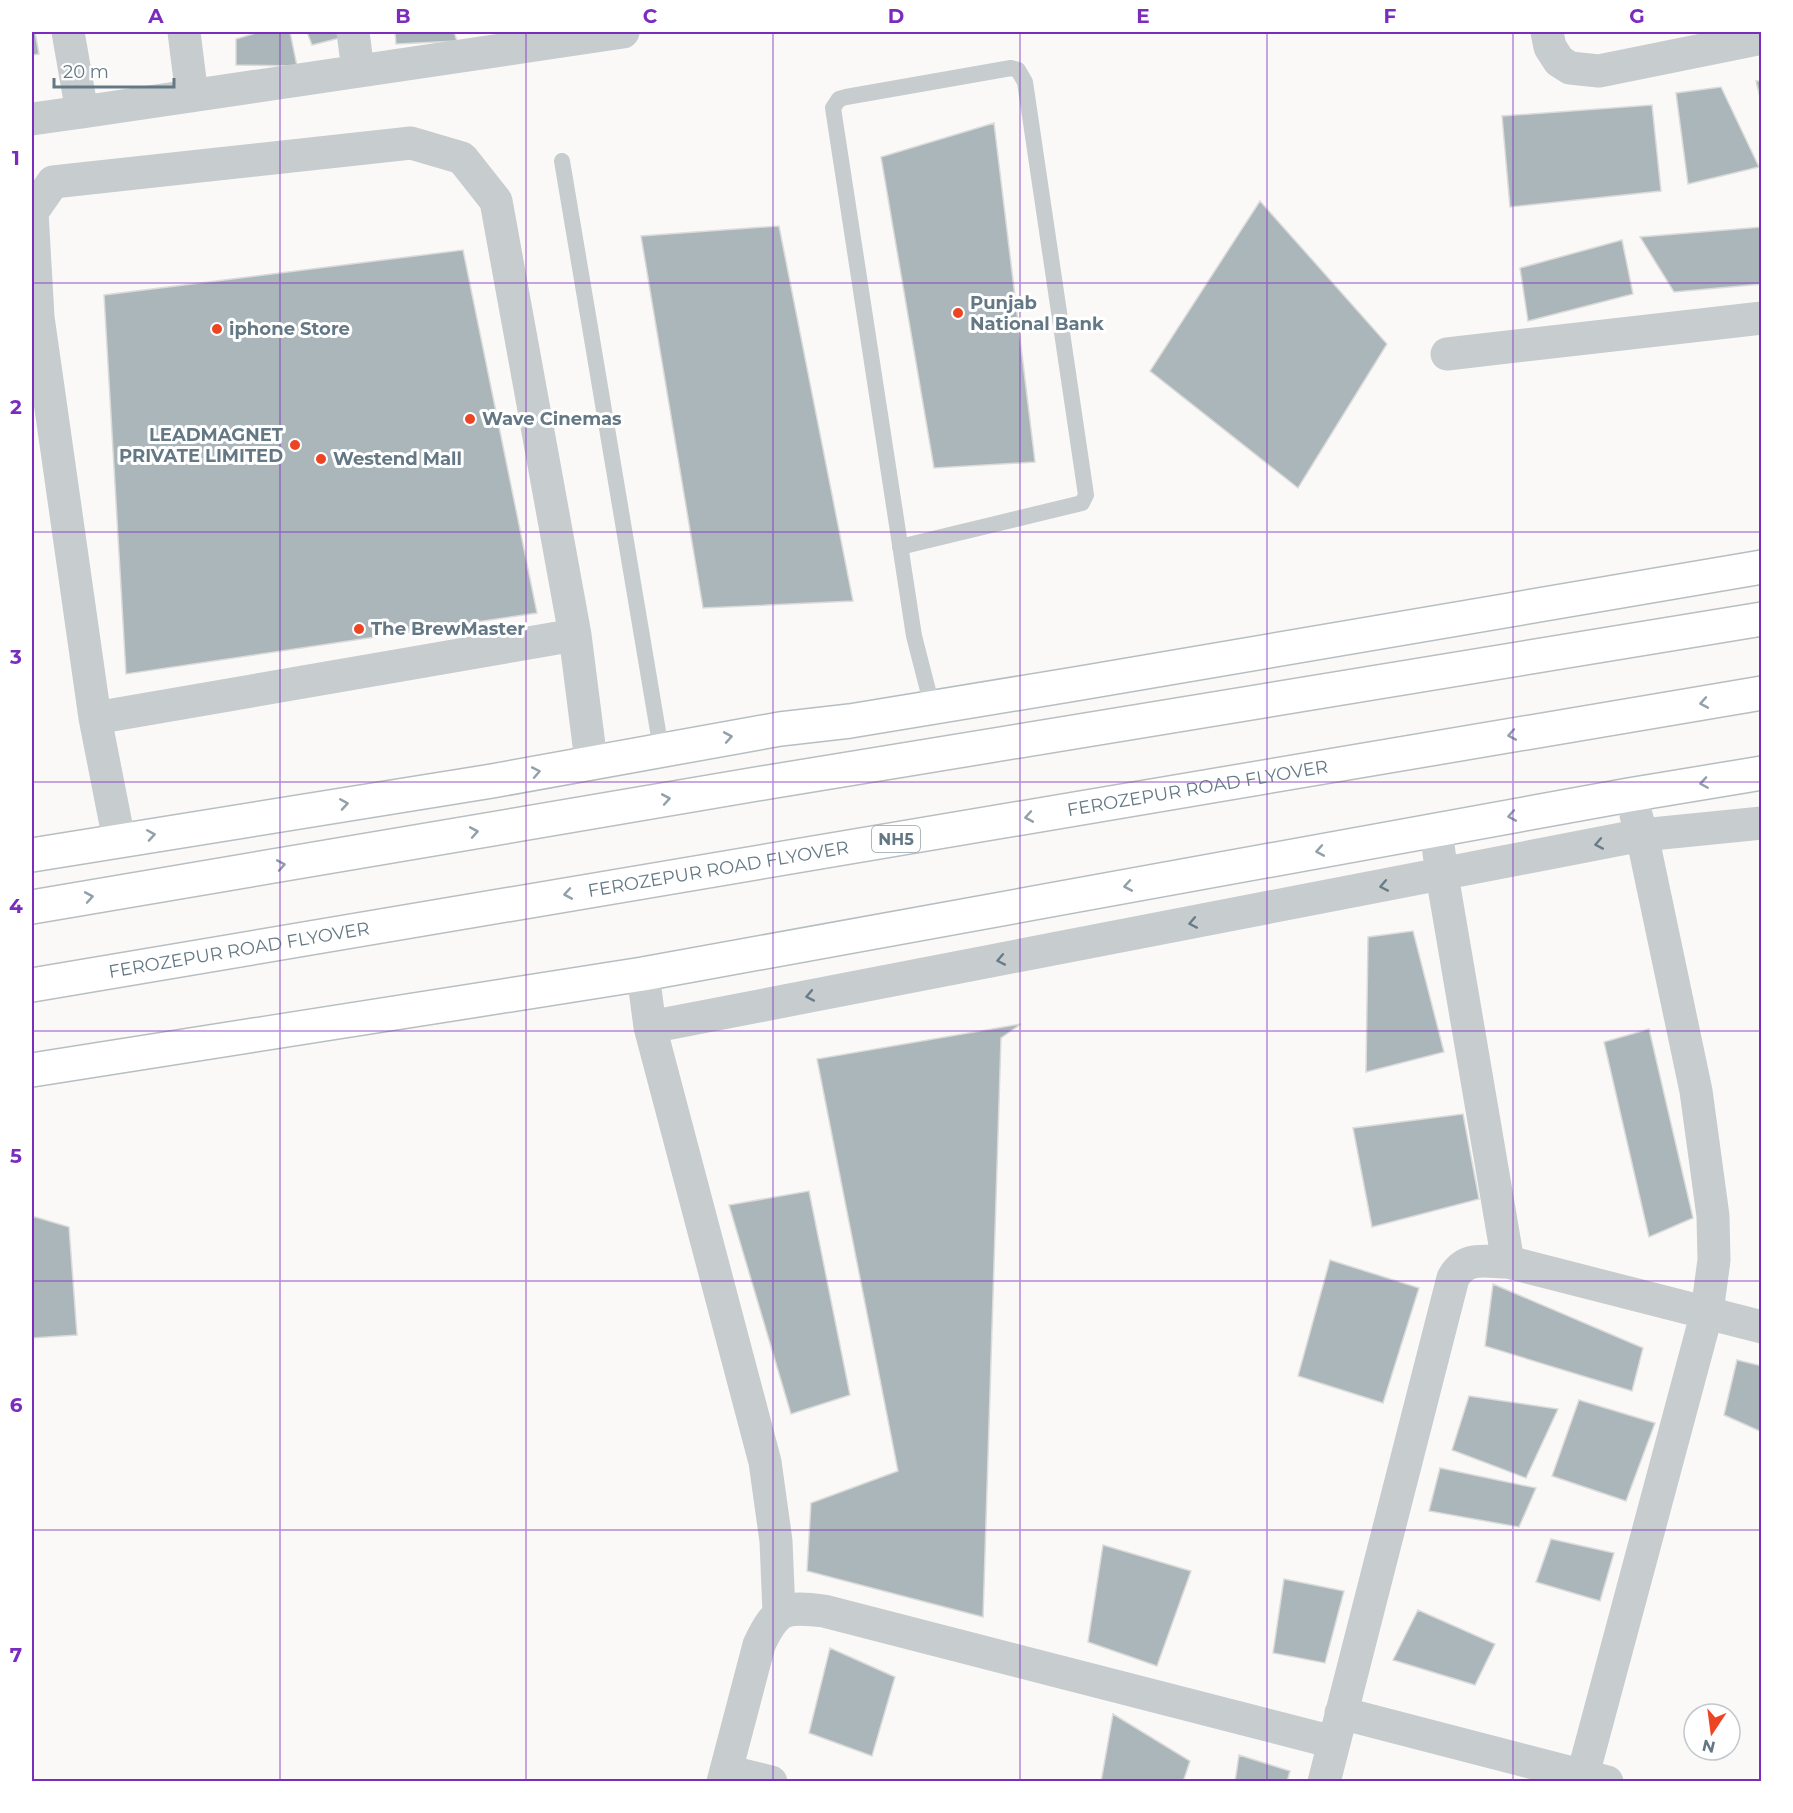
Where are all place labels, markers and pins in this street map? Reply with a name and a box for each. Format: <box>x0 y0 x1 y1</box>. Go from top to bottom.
place label: Punjab National Bank <box>970 292 1104 335</box>
marker: Punjab National Bank <box>951 306 965 320</box>
place label: iphone Store <box>229 318 350 340</box>
marker: iphone Store <box>210 322 224 336</box>
place label: Wave Cinemas <box>482 408 622 430</box>
marker: Wave Cinemas <box>463 412 477 426</box>
place label: LEADMAGNET PRIVATE LIMITED <box>119 424 284 467</box>
marker: LEADMAGNET PRIVATE LIMITED <box>288 438 302 452</box>
place label: Westend Mall <box>333 448 462 470</box>
marker: Westend Mall <box>314 452 328 466</box>
place label: The BrewMaster <box>371 618 525 640</box>
marker: The BrewMaster <box>352 622 366 636</box>

